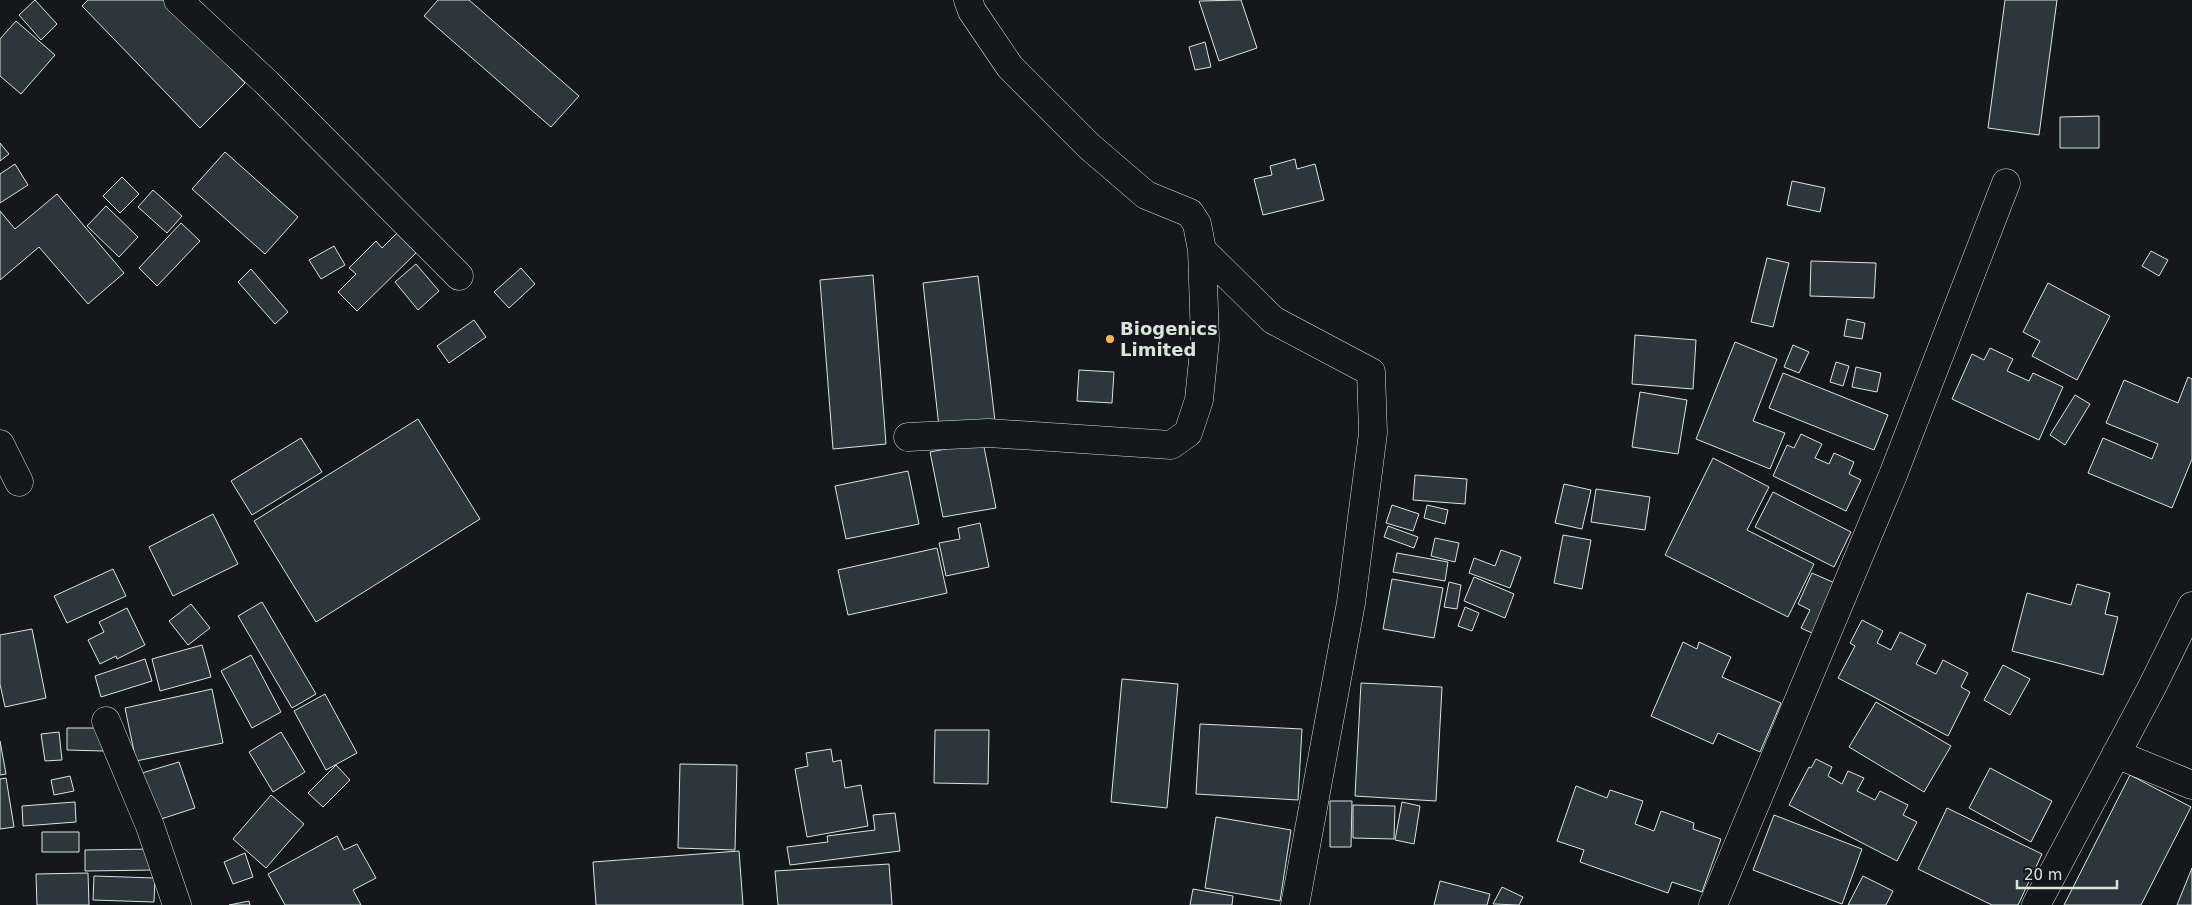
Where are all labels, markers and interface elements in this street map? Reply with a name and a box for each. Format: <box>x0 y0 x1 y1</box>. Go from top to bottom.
place label: Biogenics Limited <box>1120 318 1218 360</box>
marker: Biogenics Limited <box>1104 333 1116 345</box>
scale bar <box>2017 858 2117 890</box>
text: 20 m <box>2024 866 2062 884</box>

